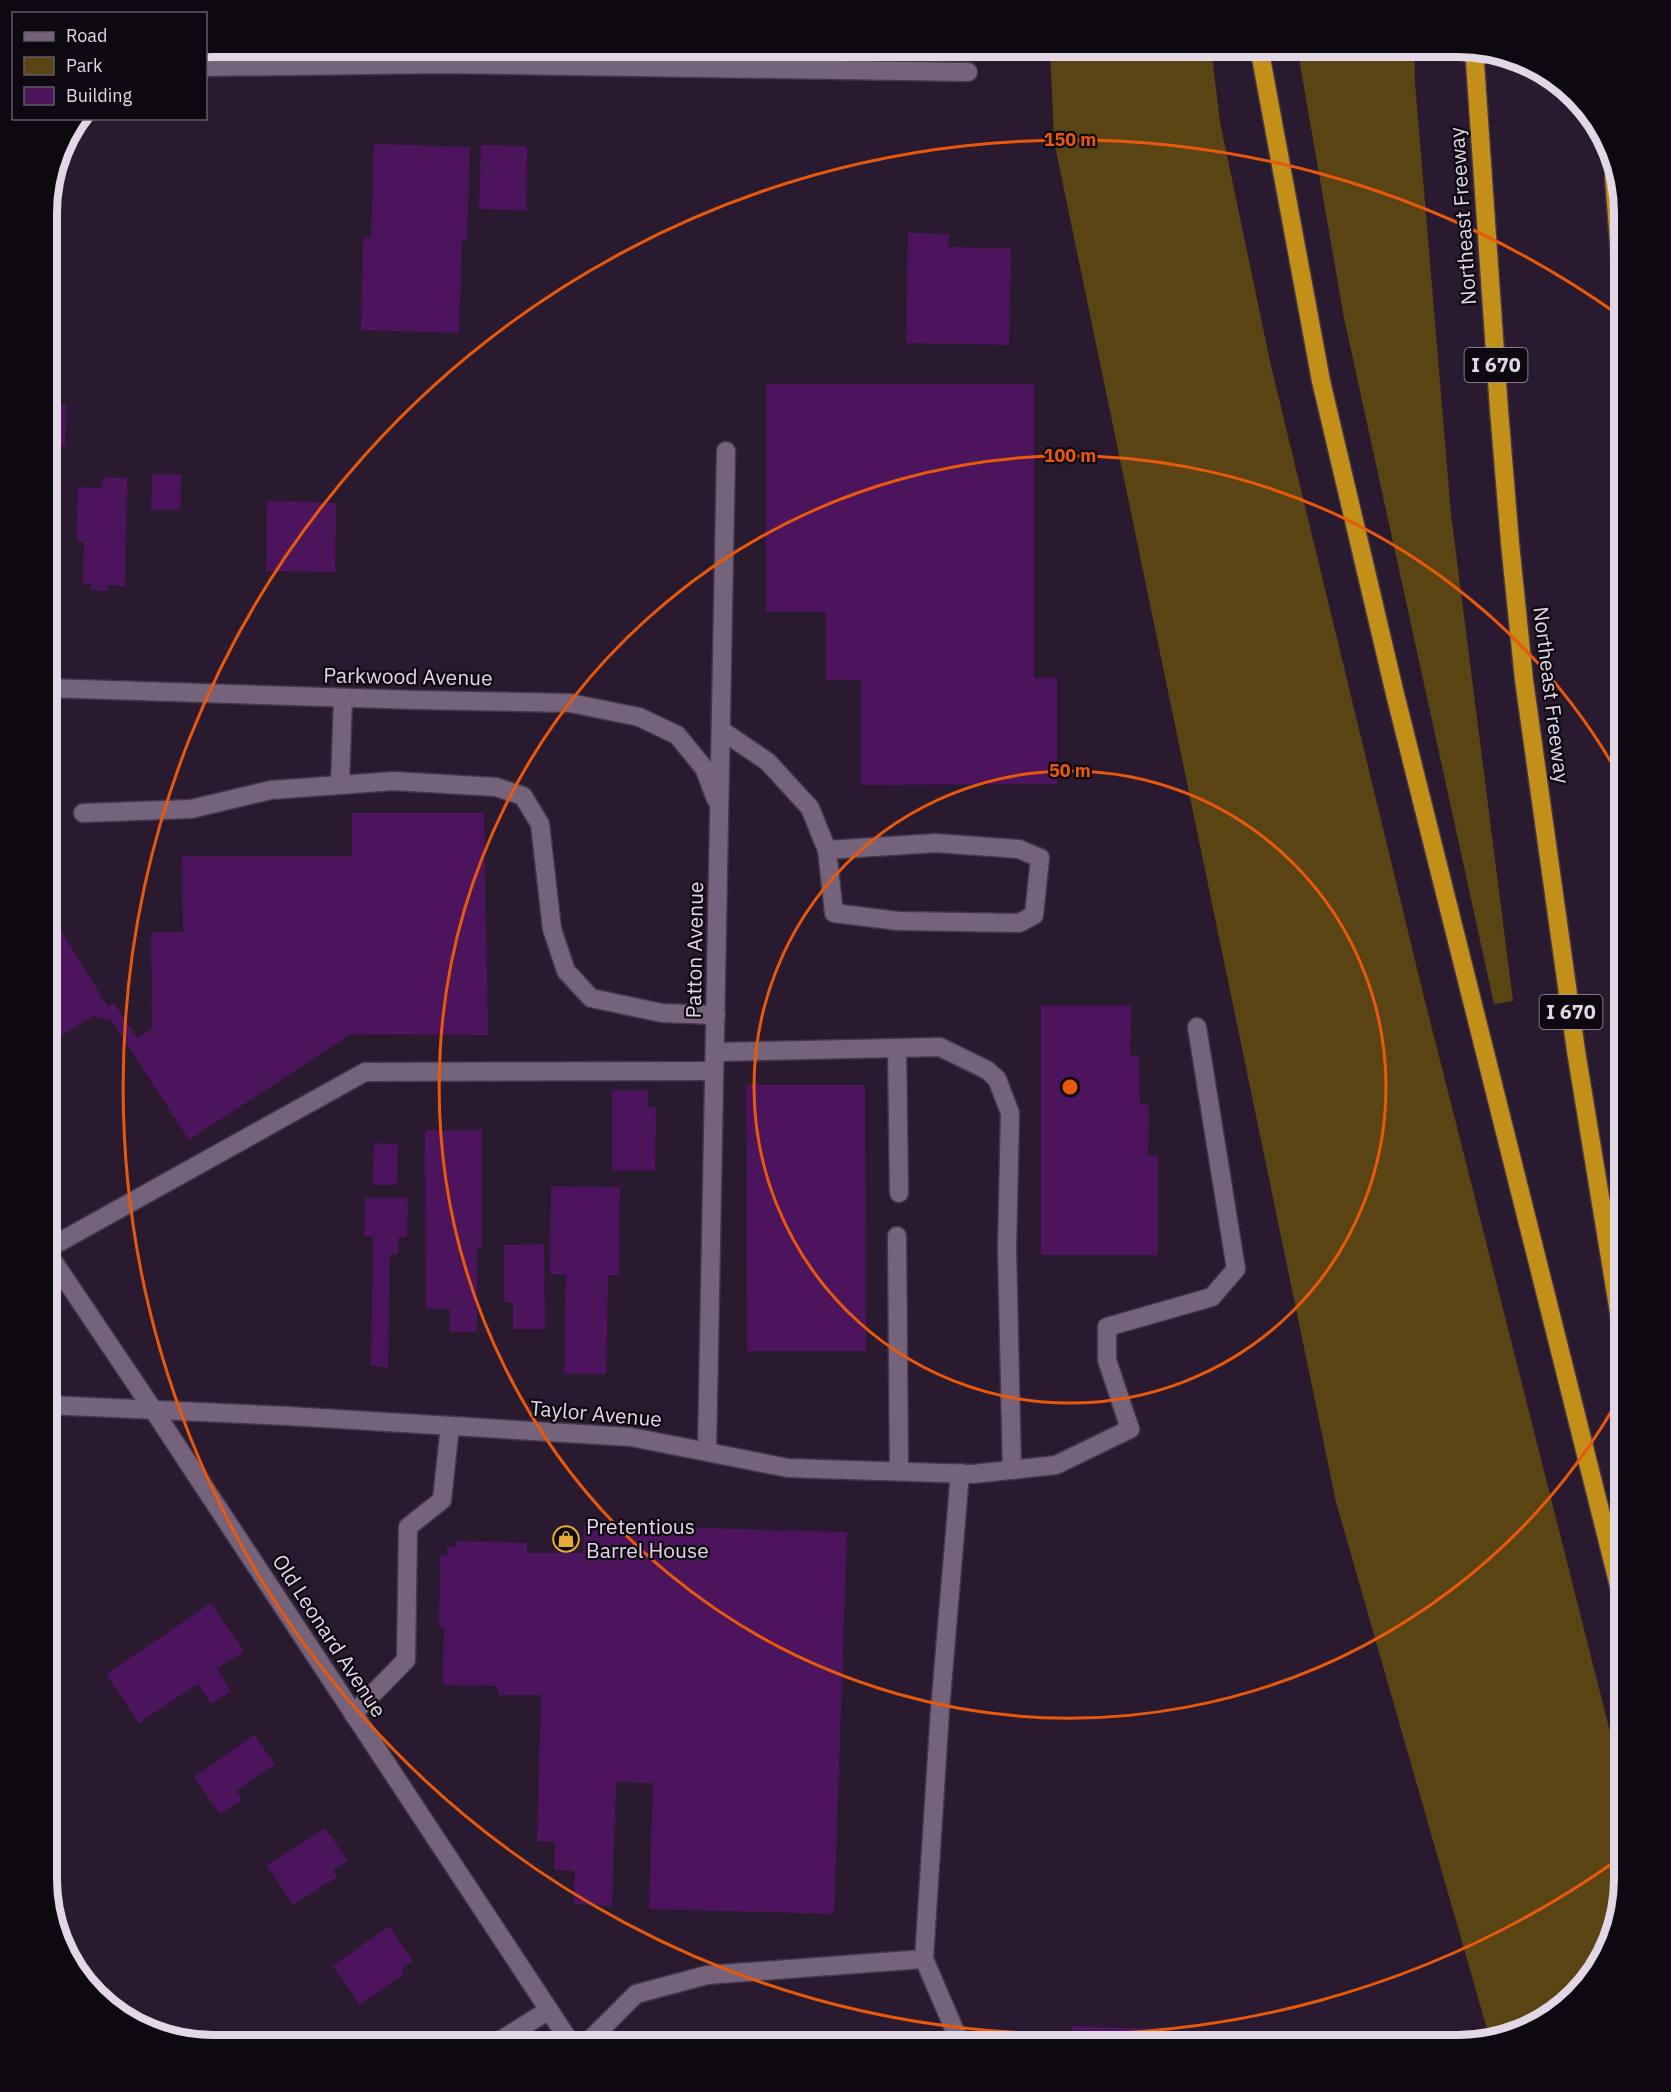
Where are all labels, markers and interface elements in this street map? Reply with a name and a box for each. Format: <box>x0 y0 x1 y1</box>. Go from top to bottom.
legend <box>12 12 207 120</box>
text: Road <box>66 24 107 47</box>
text: Park <box>66 54 103 77</box>
text: Building <box>66 84 133 107</box>
street label: Northeast Freeway <box>1442 126 1482 306</box>
text: 150 m <box>1044 128 1096 151</box>
road number: I 670 <box>1464 348 1528 382</box>
text: 100 m <box>1044 444 1096 467</box>
street label: Northeast Freeway <box>1527 605 1577 786</box>
street label: Parkwood Avenue <box>323 661 493 691</box>
text: 50 m <box>1049 759 1091 782</box>
street label: Patton Avenue <box>679 881 709 1019</box>
road number: I 670 <box>1540 995 1602 1029</box>
centre of rings <box>1060 1077 1080 1097</box>
street label: Taylor Avenue <box>529 1393 663 1433</box>
place label: Pretentious Barrel House <box>586 1512 709 1564</box>
shop icon: Pretentious Barrel House <box>551 1524 581 1554</box>
street label: Old Leonard Avenue <box>267 1548 393 1722</box>

